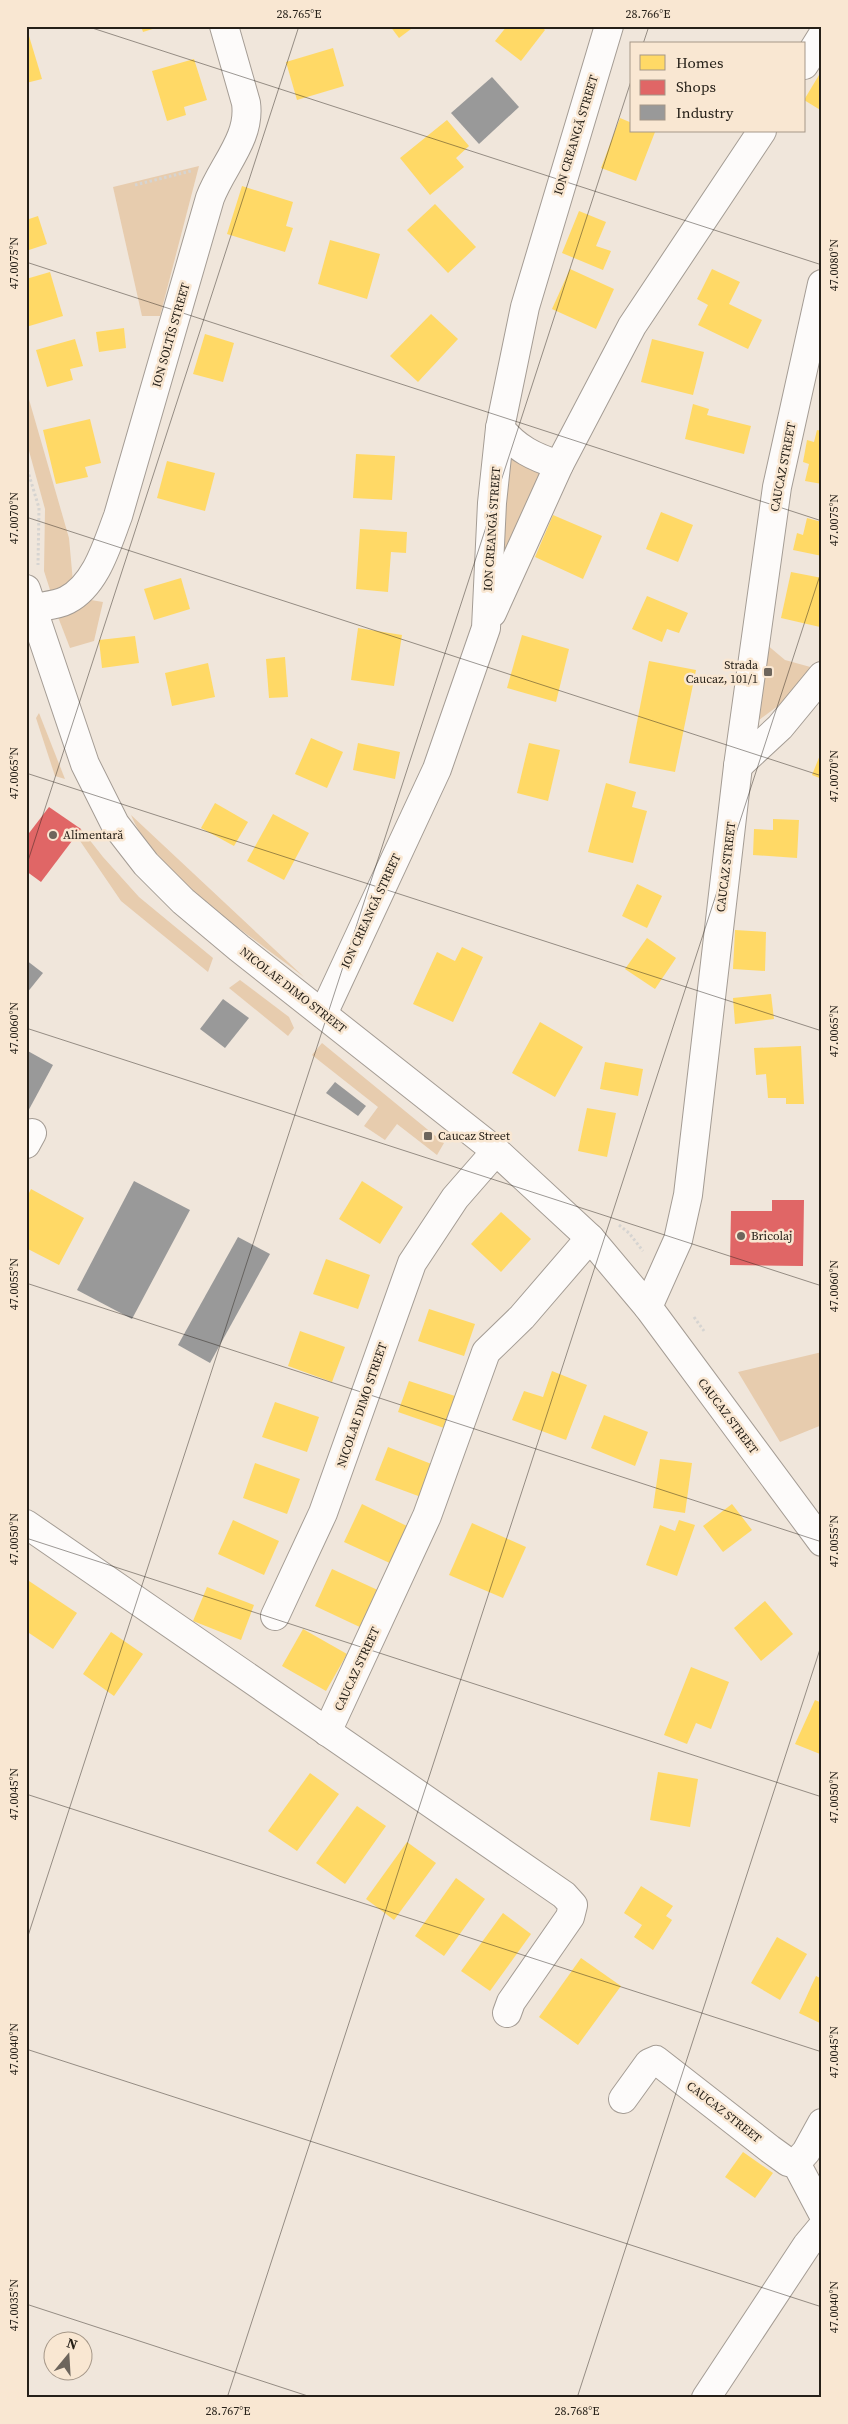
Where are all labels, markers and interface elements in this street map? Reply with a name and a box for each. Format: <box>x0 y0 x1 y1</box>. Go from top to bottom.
text: 28.765°E <box>277 6 321 22</box>
text: 28.766°E <box>626 6 670 22</box>
legend <box>630 42 806 132</box>
text: Homes <box>676 52 723 73</box>
street label: ION CREANGĂ STREET <box>550 72 602 197</box>
text: Shops <box>676 76 716 97</box>
text: Industry <box>676 102 734 123</box>
text: 47.0075°N <box>6 237 22 289</box>
text: 47.0080°N <box>826 239 842 291</box>
street label: ION SOLTÎS STREET <box>148 280 194 389</box>
street label: CAUCAZ STREET <box>766 420 800 513</box>
street label: ION CREANGĂ STREET <box>480 466 504 592</box>
text: 47.0070°N <box>6 492 22 544</box>
text: 47.0075°N <box>826 494 842 546</box>
place label: Strada Caucaz, 101/1 <box>686 657 759 687</box>
marker: Strada Caucaz, 101/1 <box>762 666 774 678</box>
text: 47.0065°N <box>6 747 22 799</box>
text: 47.0070°N <box>826 750 842 802</box>
street label: CAUCAZ STREET <box>713 820 740 913</box>
place label: Alimentară <box>63 827 124 843</box>
marker: Alimentară <box>47 829 59 841</box>
street label: ION CREANGĂ STREET <box>337 850 405 971</box>
street label: NICOLAE DIMO STREET <box>236 943 350 1037</box>
text: 47.0060°N <box>6 1002 22 1054</box>
text: 47.0065°N <box>826 1005 842 1057</box>
place label: Caucaz Street <box>438 1128 510 1144</box>
marker: Caucaz Street <box>422 1130 434 1142</box>
place label: Bricolaj <box>751 1228 792 1244</box>
marker: Bricolaj <box>735 1230 747 1242</box>
text: 47.0055°N <box>6 1258 22 1310</box>
text: 47.0060°N <box>826 1260 842 1312</box>
street label: NICOLAE DIMO STREET <box>333 1340 391 1469</box>
street label: CAUCAZ STREET <box>694 1375 762 1458</box>
text: 47.0050°N <box>6 1513 22 1565</box>
text: 47.0055°N <box>826 1515 842 1567</box>
street label: CAUCAZ STREET <box>331 1624 384 1714</box>
text: 47.0045°N <box>6 1768 22 1820</box>
text: 47.0050°N <box>826 1771 842 1823</box>
text: 47.0040°N <box>6 2023 22 2075</box>
text: 47.0045°N <box>826 2026 842 2078</box>
street label: CAUCAZ STREET <box>683 2078 765 2147</box>
text: 47.0035°N <box>6 2279 22 2331</box>
text: 47.0040°N <box>826 2281 842 2333</box>
north arrow <box>42 2332 92 2382</box>
text: N <box>64 2333 80 2355</box>
text: 28.767°E <box>206 2403 250 2419</box>
text: 28.768°E <box>555 2403 599 2419</box>

